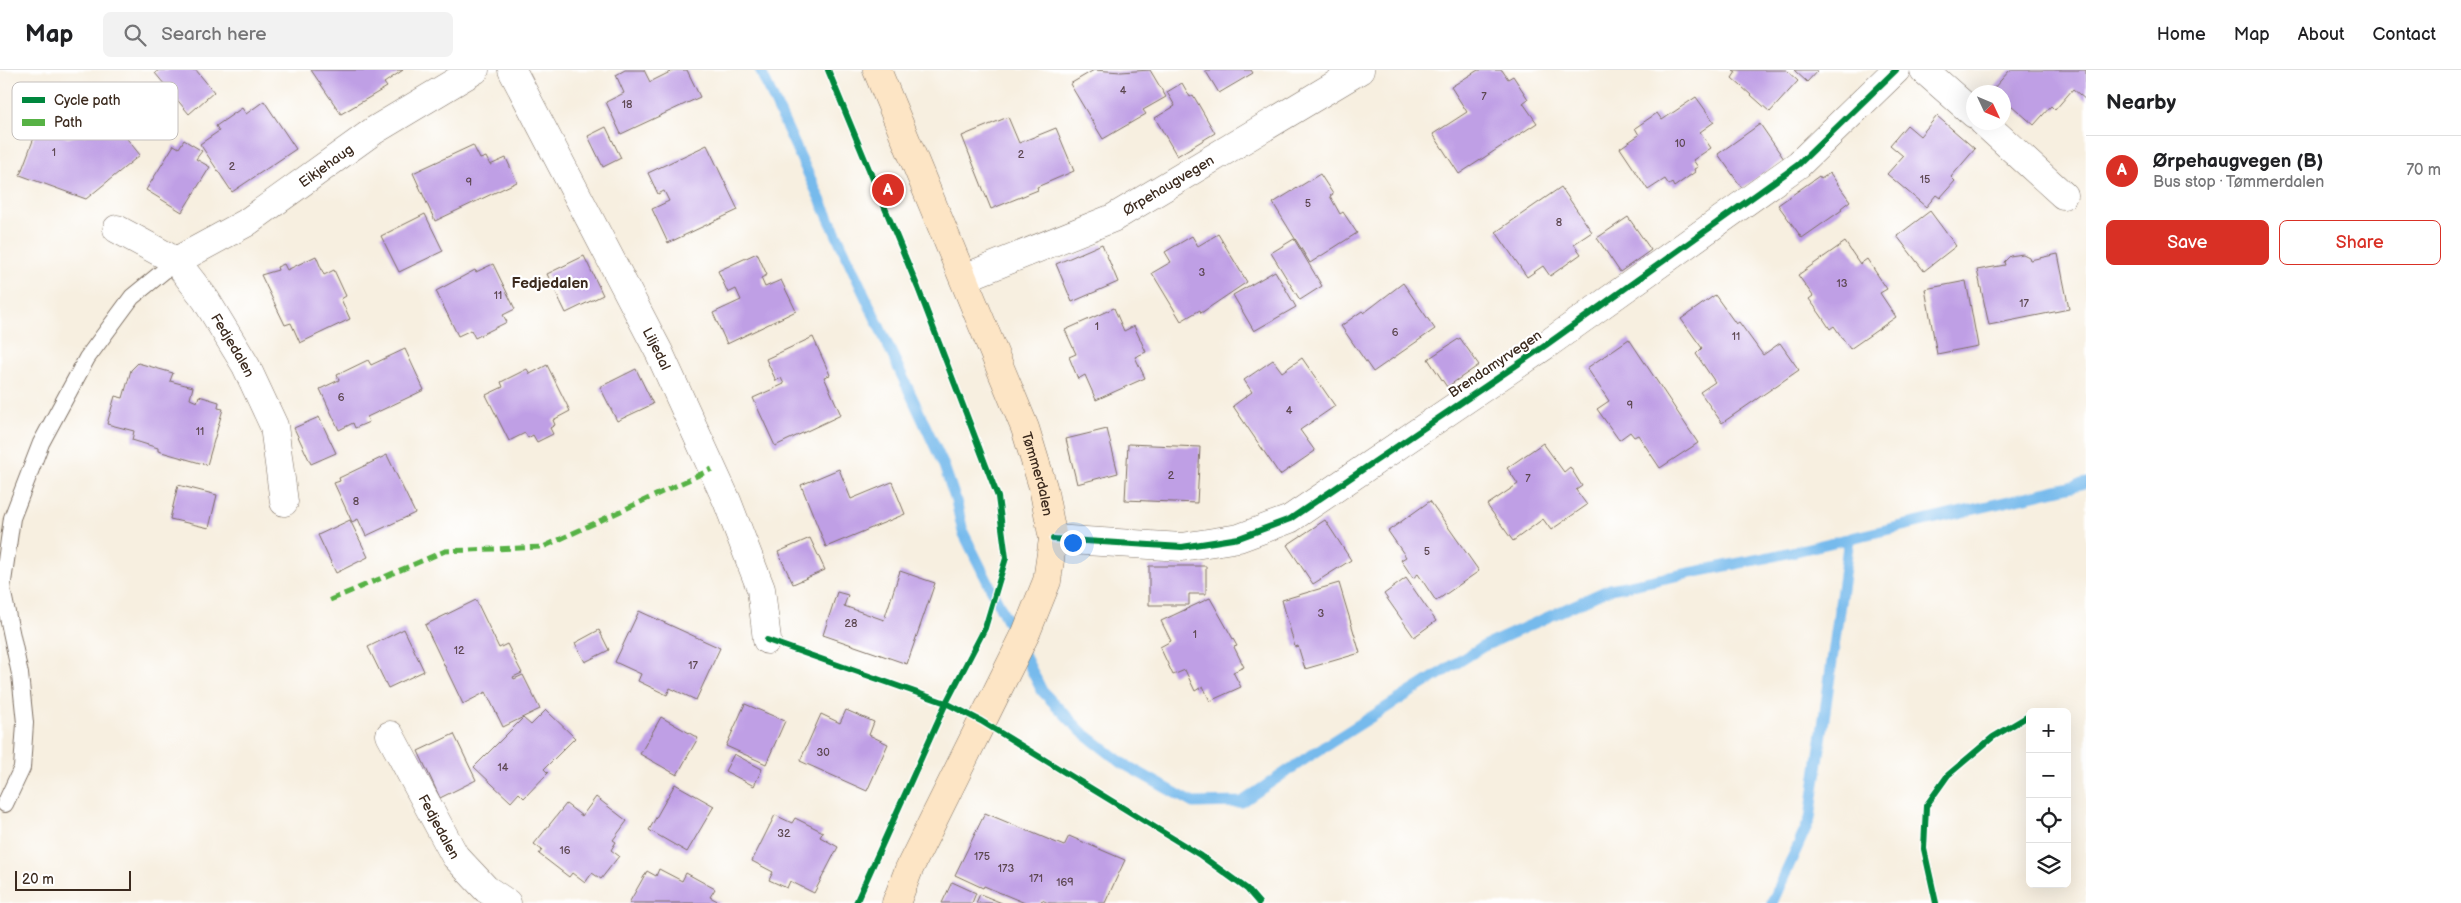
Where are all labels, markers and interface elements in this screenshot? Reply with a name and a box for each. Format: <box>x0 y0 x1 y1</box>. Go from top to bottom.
search box <box>103 12 453 57</box>
text: Map <box>25 20 73 49</box>
icon: search <box>121 21 149 49</box>
text: Search here <box>161 23 267 46</box>
text: Home <box>2157 24 2206 45</box>
text: Map <box>2234 24 2270 45</box>
text: About <box>2298 24 2345 45</box>
text: Contact <box>2373 24 2436 45</box>
legend <box>12 82 178 140</box>
house number: 4 <box>1120 84 1127 97</box>
north arrow <box>1966 85 2011 130</box>
house number: 7 <box>1481 90 1487 103</box>
text: Nearby <box>2106 90 2176 115</box>
text: Cycle path <box>54 92 121 109</box>
house number: 18 <box>622 98 632 111</box>
text: Path <box>54 114 82 131</box>
house number: 10 <box>1675 137 1686 150</box>
street label: Eikjehaug <box>295 140 356 191</box>
house number: 1 <box>52 146 56 159</box>
house number: 2 <box>1018 148 1025 161</box>
text: Ørpehaugvegen (B) <box>2153 150 2323 173</box>
street label: Ørpehaugvegen <box>1120 151 1217 219</box>
house number: 2 <box>229 160 236 173</box>
text: A <box>2117 161 2127 180</box>
text: 70 m <box>2406 161 2441 180</box>
pin: A <box>872 171 904 209</box>
house number: 15 <box>1920 173 1930 186</box>
text: Bus stop · Tømmerdalen <box>2153 173 2324 192</box>
house number: 9 <box>466 176 472 189</box>
house number: 5 <box>1305 197 1311 210</box>
house number: 8 <box>1556 216 1562 229</box>
button: Save <box>2106 220 2269 265</box>
button: Share <box>2279 220 2441 265</box>
house number: 3 <box>1199 266 1206 279</box>
district label: Fedjedalen <box>512 274 588 293</box>
house number: 13 <box>1836 277 1848 290</box>
house number: 11 <box>494 289 502 302</box>
house number: 17 <box>2019 297 2029 310</box>
street label: Fedjedalen <box>208 310 258 380</box>
house number: 1 <box>1095 320 1099 333</box>
street label: Liljedal <box>639 324 674 372</box>
house number: 6 <box>1392 326 1399 339</box>
street label: Brendamyrvegen <box>1445 327 1545 401</box>
house number: 11 <box>1732 330 1740 343</box>
house number: 6 <box>338 391 345 404</box>
house number: 9 <box>1627 399 1633 412</box>
house number: 4 <box>1286 404 1293 417</box>
house number: 11 <box>196 425 204 438</box>
street label: Tømmerdalen <box>1018 430 1057 517</box>
house number: 2 <box>1168 469 1175 482</box>
house number: 7 <box>1525 472 1531 485</box>
house number: 8 <box>353 495 359 508</box>
your location <box>1060 530 1086 556</box>
house number: 5 <box>1424 545 1430 558</box>
house number: 3 <box>1318 607 1325 620</box>
house number: 28 <box>845 617 857 630</box>
house number: 1 <box>1193 628 1197 641</box>
house number: 12 <box>454 644 465 657</box>
house number: 17 <box>688 659 698 672</box>
map controls <box>2026 708 2071 888</box>
button: + <box>2026 708 2071 753</box>
house number: 30 <box>816 746 830 759</box>
button: − <box>2026 753 2071 798</box>
house number: 14 <box>498 761 509 774</box>
street label: Fedjedalen <box>415 791 464 862</box>
button: locate <box>2026 798 2071 843</box>
house number: 32 <box>777 827 791 840</box>
button: layers <box>2026 843 2071 888</box>
house number: 16 <box>560 844 571 857</box>
house number: 175 <box>974 850 990 863</box>
house number: 173 <box>998 862 1014 875</box>
scale bar <box>15 868 131 891</box>
text: 20 m <box>22 871 54 888</box>
house number: 171 <box>1029 872 1043 885</box>
house number: 169 <box>1056 876 1074 889</box>

